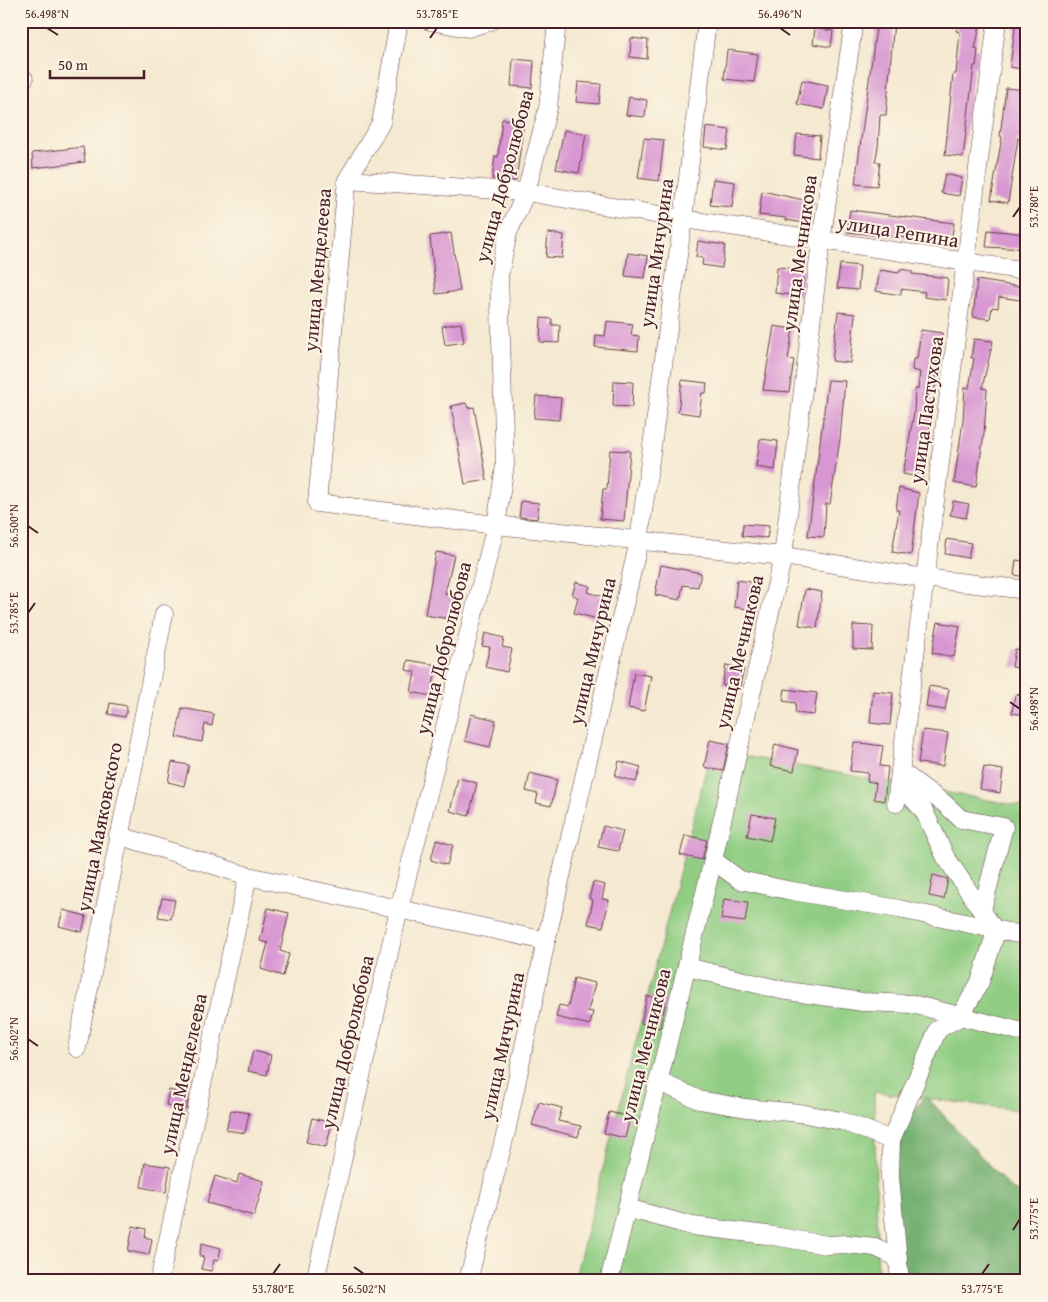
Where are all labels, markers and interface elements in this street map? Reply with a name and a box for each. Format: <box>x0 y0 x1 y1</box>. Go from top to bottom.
text: 56.498°N <box>25 5 69 22</box>
text: 53.785°E <box>416 5 458 22</box>
text: 56.496°N <box>758 5 802 22</box>
scale bar <box>50 48 144 80</box>
text: 50 m <box>58 54 89 75</box>
street label: улица Добролюбова <box>466 86 541 266</box>
street label: улица Мечникова <box>773 172 824 334</box>
street label: улица Мичурина <box>631 176 680 331</box>
street label: улица Менделеева <box>295 186 338 354</box>
text: 53.780°E <box>1025 186 1042 228</box>
street label: улица Репина <box>834 206 961 255</box>
street label: улица Пастухова <box>901 334 950 487</box>
text: 56.500°N <box>5 504 22 548</box>
street label: улица Добролюбова <box>407 558 478 739</box>
street label: улица Мечникова <box>706 571 770 733</box>
street label: улица Мичурина <box>560 574 623 729</box>
text: 53.785°E <box>5 592 22 634</box>
text: 56.498°N <box>1025 687 1042 731</box>
street label: улица Маяковского <box>68 740 129 915</box>
street label: улица Добролюбова <box>312 952 381 1133</box>
street label: улица Мечникова <box>611 964 678 1126</box>
street label: улица Мичурина <box>471 969 531 1124</box>
street label: улица Менделеева <box>151 990 214 1158</box>
text: 56.502°N <box>5 1017 22 1061</box>
text: 53.775°E <box>1025 1198 1042 1240</box>
text: 53.780°E <box>252 1280 294 1297</box>
text: 56.502°N <box>342 1280 386 1297</box>
text: 53.775°E <box>961 1280 1003 1297</box>

